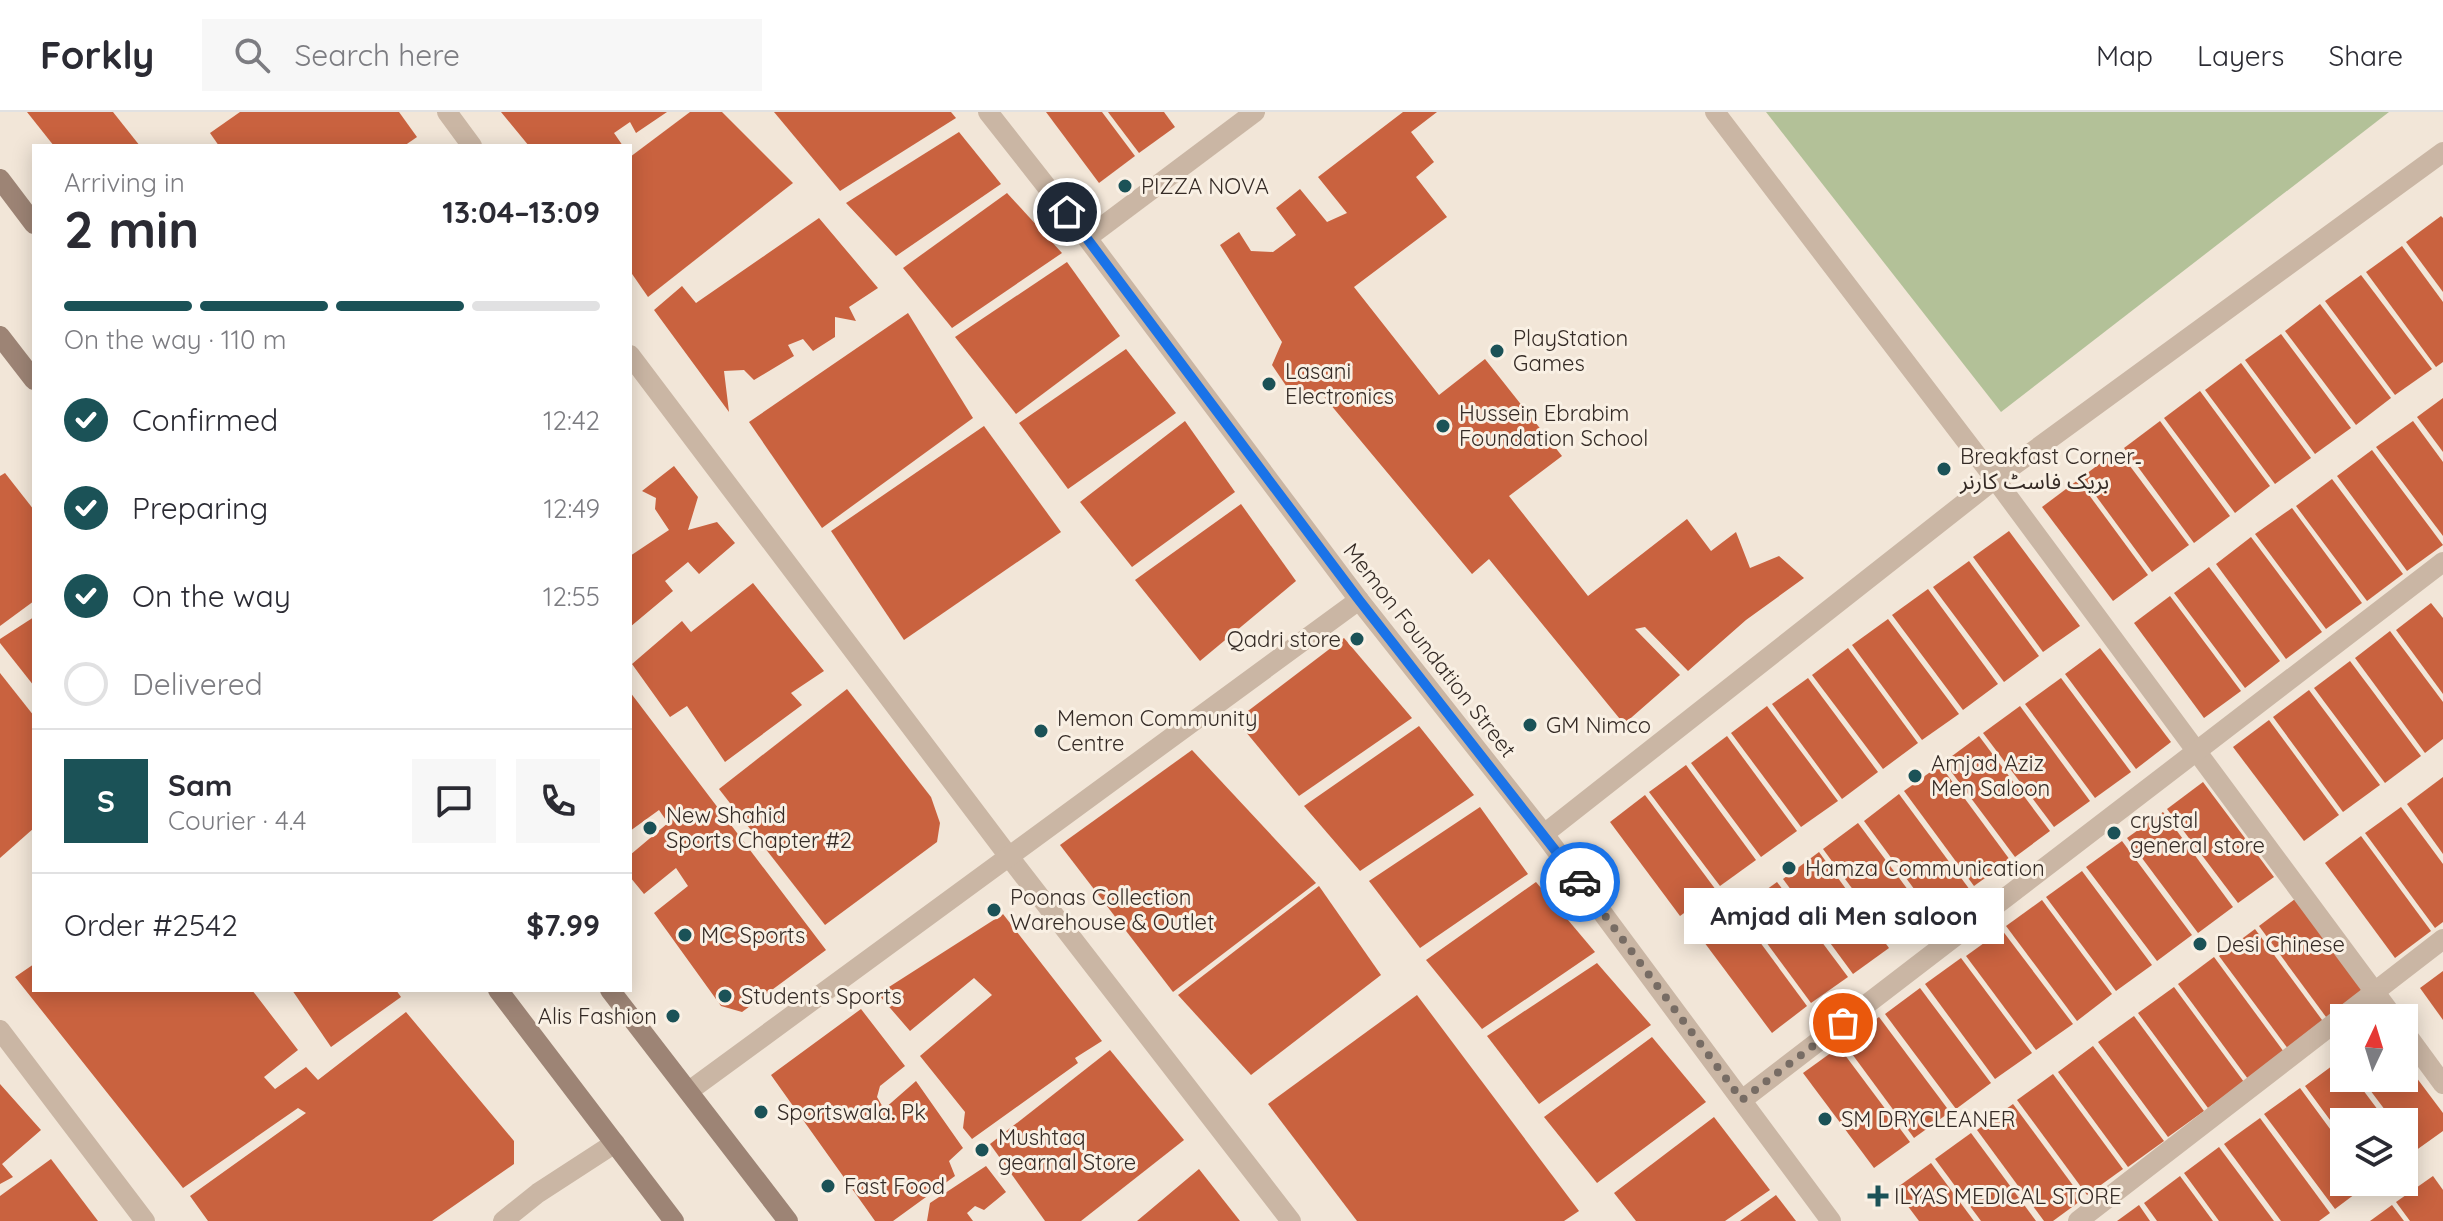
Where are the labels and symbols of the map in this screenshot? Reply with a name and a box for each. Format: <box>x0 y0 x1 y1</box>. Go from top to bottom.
place label: PIZZA NOVA <box>1141 172 1269 200</box>
marker: PIZZA NOVA <box>1116 177 1134 195</box>
pin <box>1033 178 1101 246</box>
place label: PlayStation Games <box>1513 324 1628 377</box>
marker: PlayStation Games <box>1488 342 1506 360</box>
place label: Lasani Electronics <box>1285 357 1394 410</box>
marker: Lasani Electronics <box>1260 375 1278 393</box>
place label: Hussein Ebrabim Foundation School <box>1459 399 1648 452</box>
marker: Hussein Ebrabim Foundation School <box>1434 417 1452 435</box>
place label: Breakfast Corner۔ بریک فاسٹ کارنر <box>1959 442 2142 495</box>
marker: Breakfast Corner۔ بریک فاسٹ کارنر <box>1935 460 1953 478</box>
street label: Memon Foundation Street <box>1338 537 1522 763</box>
place label: Qadri store <box>1227 625 1341 653</box>
marker: Qadri store <box>1348 630 1366 648</box>
place label: Memon Community Centre <box>1057 704 1257 757</box>
place label: GM Nimco <box>1546 711 1651 739</box>
marker: GM Nimco <box>1521 716 1539 734</box>
marker: Memon Community Centre <box>1032 722 1050 740</box>
place label: Amjad Aziz Men Saloon <box>1931 749 2050 802</box>
marker: Amjad Aziz Men Saloon <box>1906 767 1924 785</box>
place label: New Shahid Sports Chapter #2 <box>666 801 852 854</box>
place label: crystal general store <box>2130 806 2265 859</box>
marker: New Shahid Sports Chapter #2 <box>641 819 659 837</box>
marker: crystal general store <box>2105 824 2123 842</box>
courier <box>1540 842 1620 922</box>
place label: Hamza Communication <box>1805 854 2045 882</box>
marker: Hamza Communication <box>1780 859 1798 877</box>
place label: Poonas Collection Warehouse & Outlet <box>1010 883 1214 936</box>
callout: Amjad ali Men saloon <box>1683 887 2003 943</box>
marker: Poonas Collection Warehouse & Outlet <box>985 901 1003 919</box>
place label: MC Sports <box>701 921 805 949</box>
marker: MC Sports <box>676 926 694 944</box>
place label: Desi Chinese <box>2216 930 2345 958</box>
marker: Desi Chinese <box>2191 935 2209 953</box>
place label: Students Sports <box>741 982 902 1010</box>
marker: Students Sports <box>716 987 734 1005</box>
pin <box>1809 989 1877 1057</box>
place label: Alis Fashion <box>538 1002 657 1030</box>
north arrow <box>2330 1004 2418 1092</box>
marker: Alis Fashion <box>664 1007 682 1025</box>
place label: Sportswala. Pk <box>777 1098 926 1126</box>
marker: Sportswala. Pk <box>752 1103 770 1121</box>
place label: SM DRYCLEANER <box>1841 1105 2015 1133</box>
marker: SM DRYCLEANER <box>1816 1110 1834 1128</box>
place label: Mushtaq gearnal Store <box>998 1123 1136 1176</box>
marker: Mushtaq gearnal Store <box>973 1141 991 1159</box>
place label: Fast Food <box>844 1172 945 1200</box>
marker: Fast Food <box>819 1177 837 1195</box>
place label: ILYAS MEDICAL STORE <box>1894 1182 2121 1210</box>
marker: ILYAS MEDICAL STORE <box>1869 1187 1887 1205</box>

